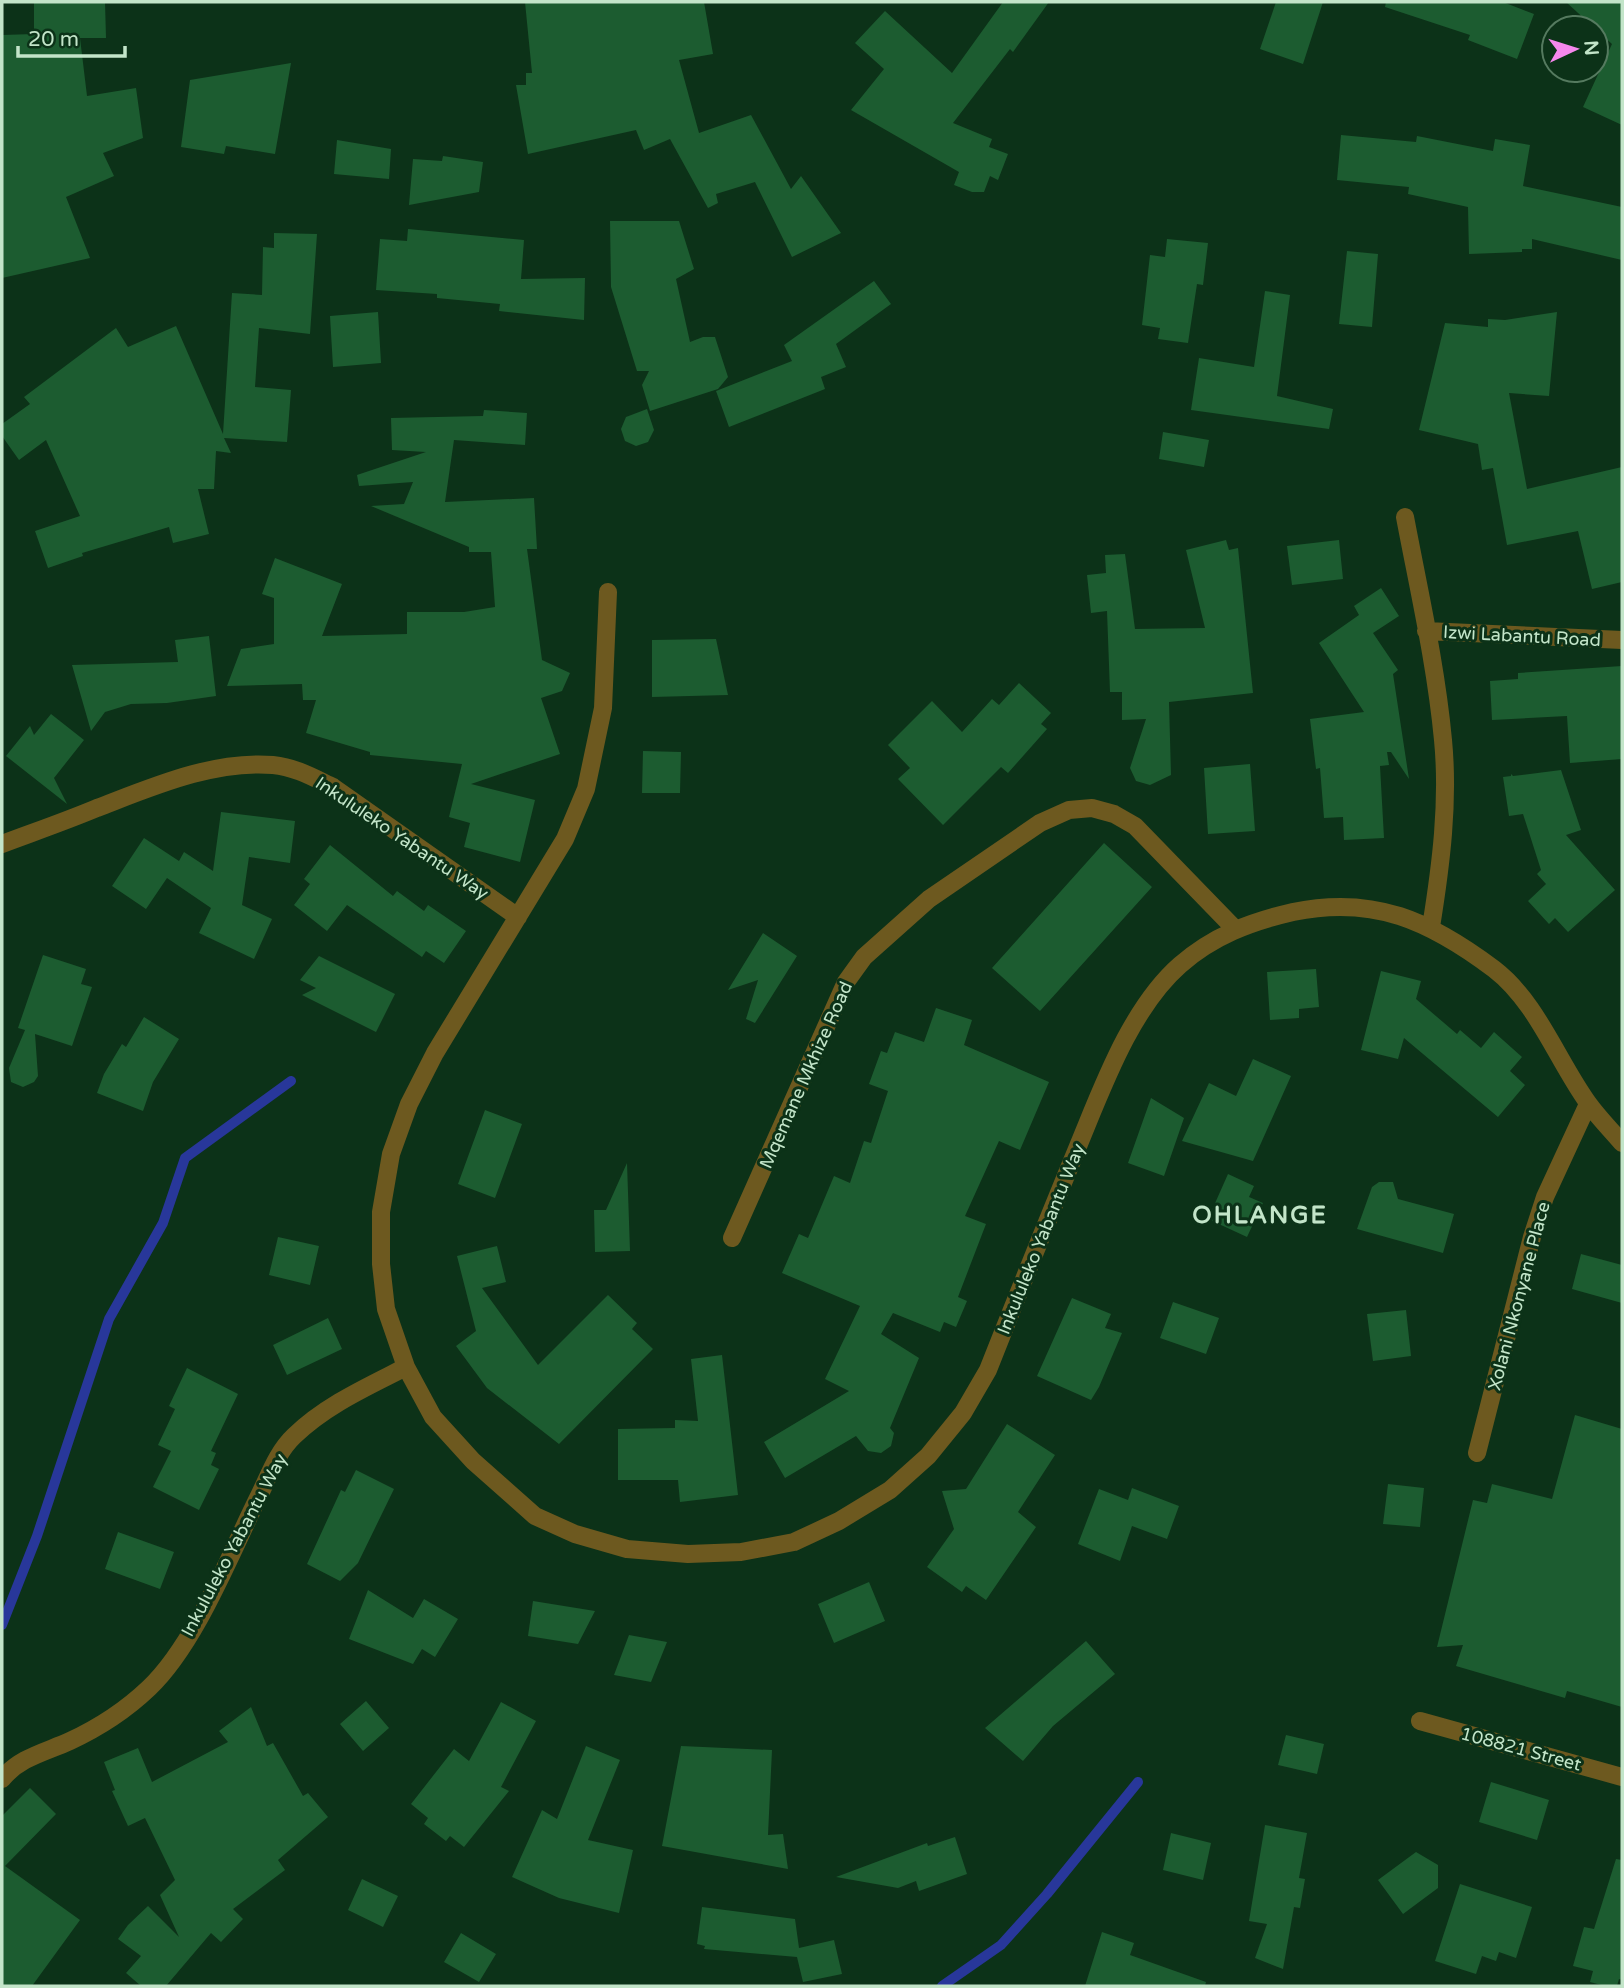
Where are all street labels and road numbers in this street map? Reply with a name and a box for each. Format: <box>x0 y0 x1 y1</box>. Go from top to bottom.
street label: Izwi Labantu Road <box>1443 621 1601 651</box>
street label: Inkululeko Yabantu Way <box>311 772 493 904</box>
street label: Mqemane Mkhize Road <box>755 978 857 1172</box>
street label: Inkululeko Yabantu Way <box>993 1140 1090 1338</box>
street label: Xolani Nkonyane Place <box>1483 1199 1555 1393</box>
street label: Inkululeko Yabantu Way <box>176 1449 292 1640</box>
street label: 108821 Street <box>1458 1722 1584 1776</box>

